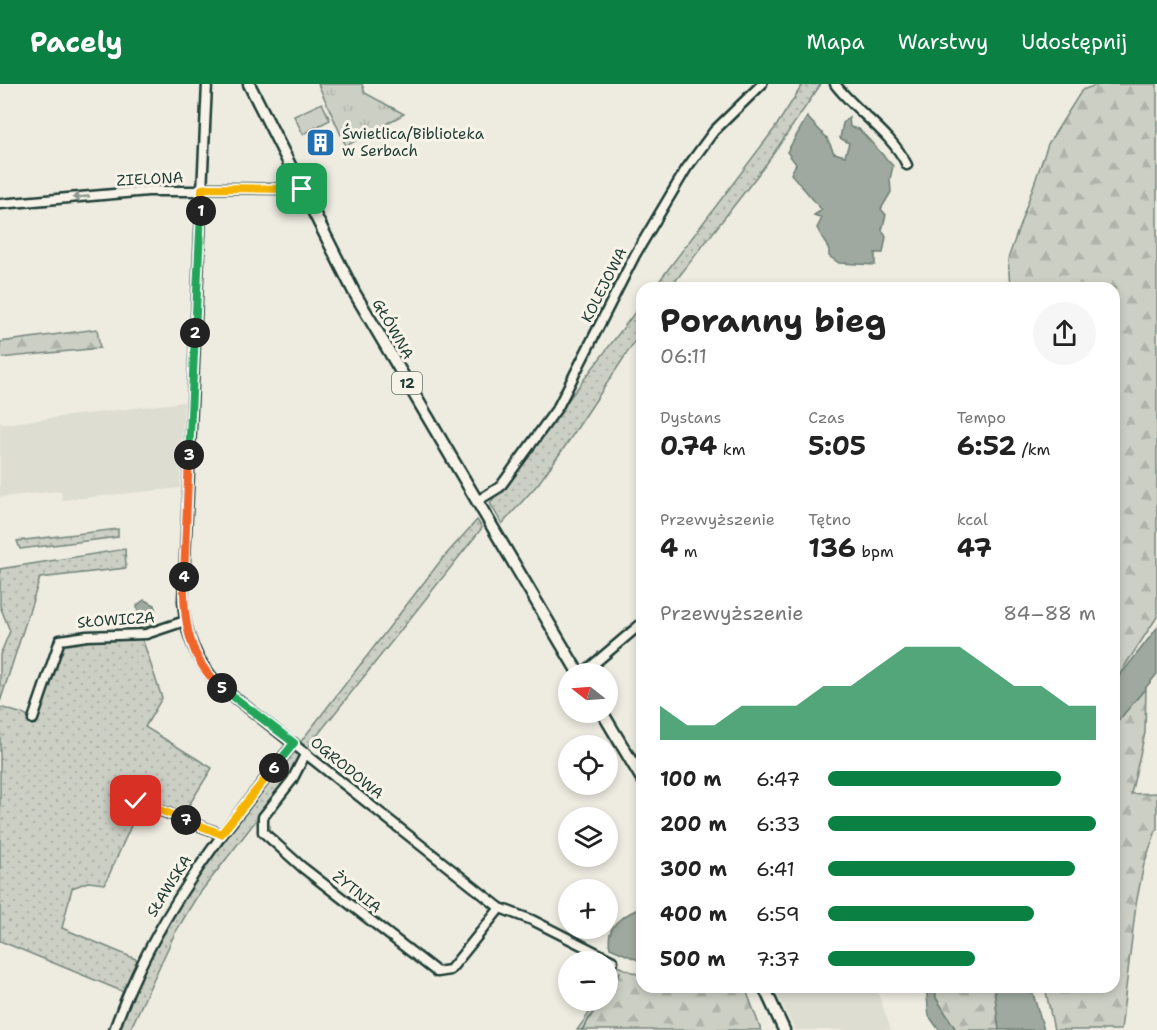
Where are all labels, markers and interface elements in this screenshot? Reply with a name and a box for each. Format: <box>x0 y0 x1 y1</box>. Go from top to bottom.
text: Pacely <box>30 23 123 61</box>
text: Mapa <box>807 28 865 56</box>
text: Warstwy <box>898 28 988 56</box>
text: Udostępnij <box>1021 28 1127 56</box>
place label: Świetlica/Biblioteka w Serbach <box>342 123 485 161</box>
building icon: Świetlica/Biblioteka w Serbach <box>305 127 337 159</box>
pin <box>276 163 327 214</box>
street label: ZIELONA <box>116 167 184 191</box>
icon: arrive <box>285 172 318 205</box>
one-way arrow <box>72 192 91 202</box>
pin: 1 <box>186 196 216 226</box>
text: 1 <box>197 200 205 221</box>
street label: KOLEJOWA <box>577 244 631 326</box>
street label: GŁÓWNA <box>368 295 419 363</box>
text: Poranny bieg <box>660 298 886 343</box>
button: share <box>1033 302 1096 365</box>
pin: 2 <box>180 318 210 348</box>
text: 2 <box>189 322 201 343</box>
text: 06:11 <box>660 343 707 369</box>
road number: 12 <box>392 372 422 394</box>
text: Dystans <box>660 407 721 428</box>
text: Czas <box>808 407 845 428</box>
text: Tempo <box>957 407 1006 428</box>
text: 0.74 <box>660 428 717 463</box>
text: 5:05 <box>808 428 866 463</box>
text: 6:52 <box>957 428 1016 463</box>
text: km <box>717 439 745 460</box>
text: /km <box>1016 439 1050 460</box>
pin: 3 <box>174 440 204 470</box>
text: 3 <box>183 444 195 465</box>
text: Przewyższenie <box>660 509 775 530</box>
text: Tętno <box>808 509 851 530</box>
text: kcal <box>957 509 988 530</box>
text: 4 <box>660 530 678 565</box>
text: 136 <box>808 530 856 565</box>
text: 47 <box>957 530 992 565</box>
text: m <box>678 541 697 562</box>
text: bpm <box>856 541 894 562</box>
pin: 4 <box>169 562 199 592</box>
text: 4 <box>178 566 190 587</box>
text: Przewyższenie <box>660 600 804 626</box>
text: 84–88 m <box>1003 600 1096 626</box>
street label: SŁOWICZA <box>76 607 156 633</box>
north arrow <box>558 663 618 723</box>
map controls <box>558 663 618 1011</box>
pin: 5 <box>207 673 237 703</box>
text: 5 <box>217 677 227 698</box>
street label: OGRODOWA <box>306 732 388 804</box>
button: locate <box>558 735 618 795</box>
pin: 6 <box>259 753 289 783</box>
text: 6 <box>268 757 280 778</box>
text: 100 m <box>660 766 722 792</box>
text: 6:47 <box>756 766 800 792</box>
pin <box>110 775 161 826</box>
icon: check <box>119 784 152 817</box>
pin: 7 <box>171 805 201 835</box>
button: layers <box>558 807 618 867</box>
text: 7 <box>180 809 192 830</box>
text: 200 m <box>660 811 727 837</box>
text: 6:33 <box>756 811 801 837</box>
street label: SŁAWSKA <box>142 851 196 921</box>
text: 300 m <box>660 856 727 882</box>
text: 6:41 <box>756 856 795 882</box>
street label: ŻYTNIA <box>328 867 386 918</box>
button: + <box>558 879 618 939</box>
text: 400 m <box>660 901 727 927</box>
text: 6:59 <box>756 901 800 927</box>
text: 500 m <box>660 946 726 972</box>
text: 7:37 <box>756 946 800 972</box>
button: − <box>558 951 618 1011</box>

